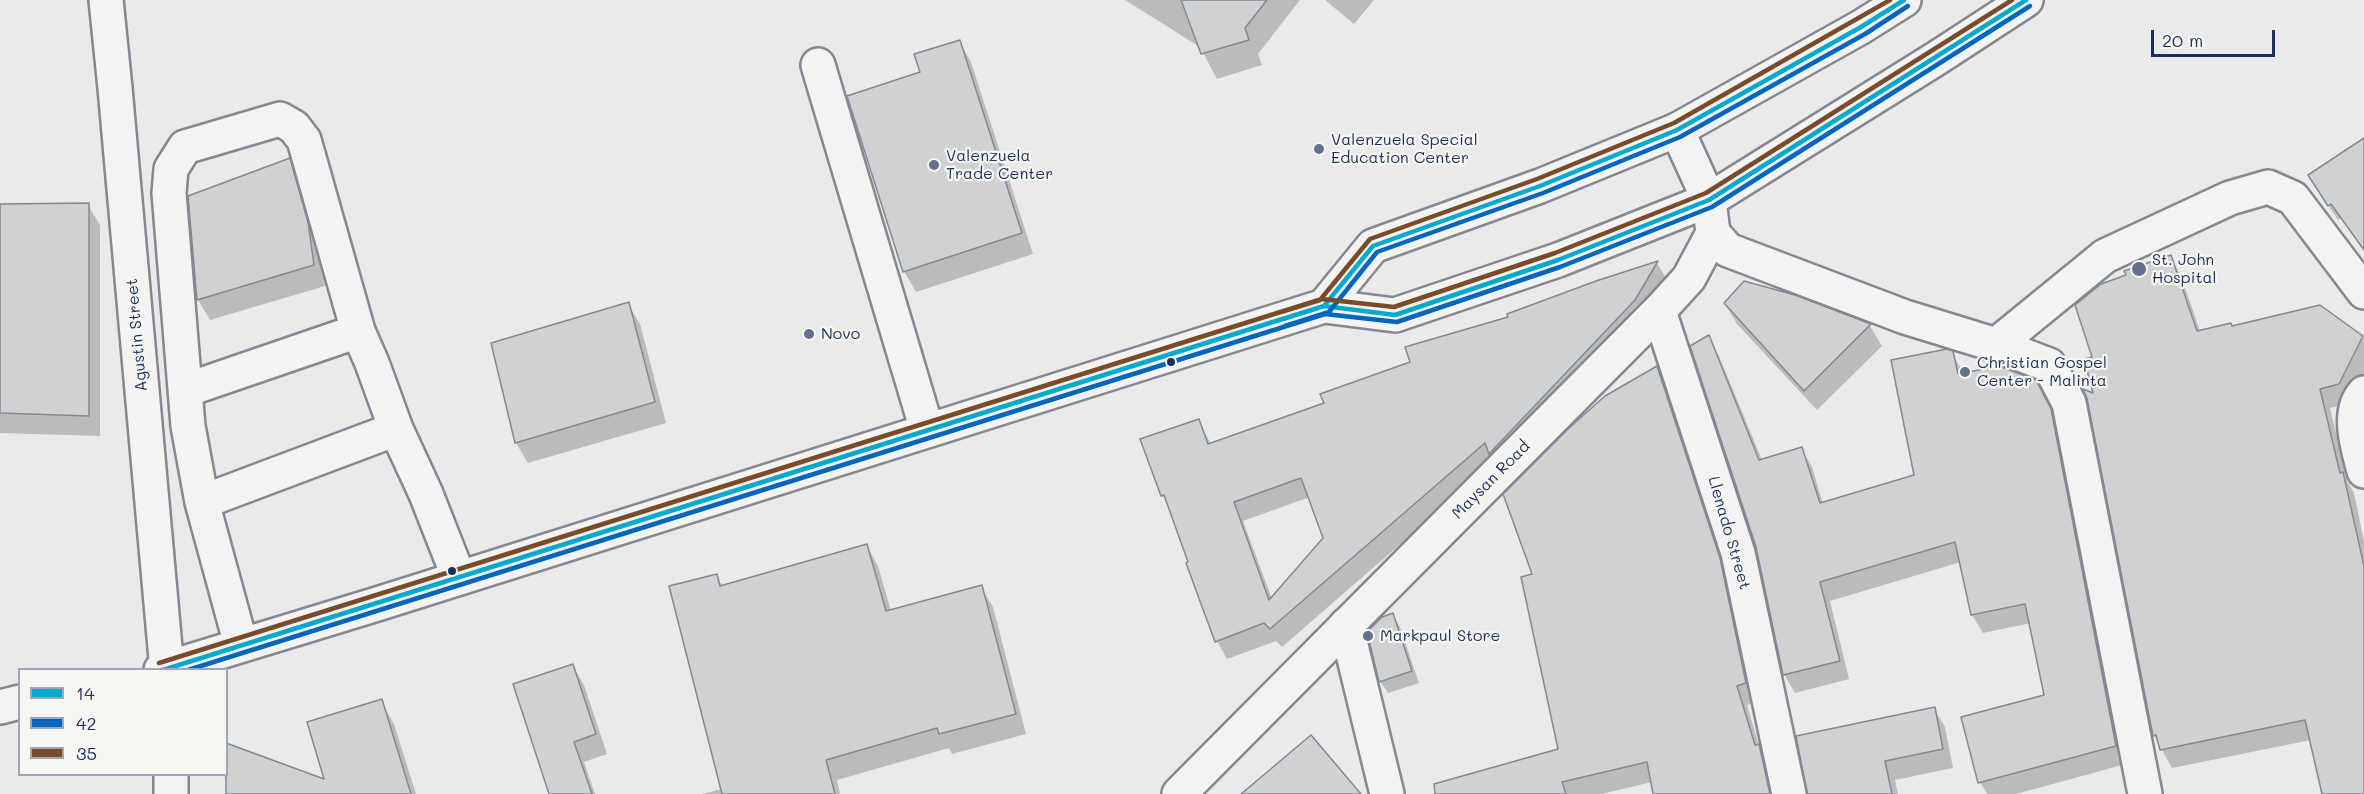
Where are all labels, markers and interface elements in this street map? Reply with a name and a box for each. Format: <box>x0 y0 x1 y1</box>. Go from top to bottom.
scale bar <box>2154 18 2278 56</box>
text: 20 m <box>2162 28 2203 52</box>
place label: Valenzuela Special Education Center <box>1331 130 1478 168</box>
marker: Valenzuela Special Education Center <box>1312 142 1326 156</box>
place label: Valenzuela Trade Center <box>946 146 1053 184</box>
marker: Valenzuela Trade Center <box>927 158 941 172</box>
place label: St. John Hospital <box>2152 250 2216 288</box>
marker: St. John Hospital <box>2130 260 2148 278</box>
street label: Agustin Street <box>122 278 152 392</box>
place label: Novo <box>821 324 860 344</box>
marker: Novo <box>802 327 816 341</box>
place label: Christian Gospel Center - Malinta <box>1977 353 2107 391</box>
unlabelled marker <box>1165 356 1177 368</box>
marker: Christian Gospel Center - Malinta <box>1958 365 1972 379</box>
street label: Maysan Road <box>1448 437 1534 523</box>
street label: Llenado Street <box>1704 474 1754 592</box>
unlabelled marker <box>446 565 458 577</box>
place label: Markpaul Store <box>1380 626 1500 646</box>
marker: Markpaul Store <box>1361 629 1375 643</box>
legend <box>18 668 228 776</box>
text: 14 <box>76 681 95 705</box>
text: 42 <box>76 711 97 735</box>
text: 35 <box>76 741 97 765</box>

